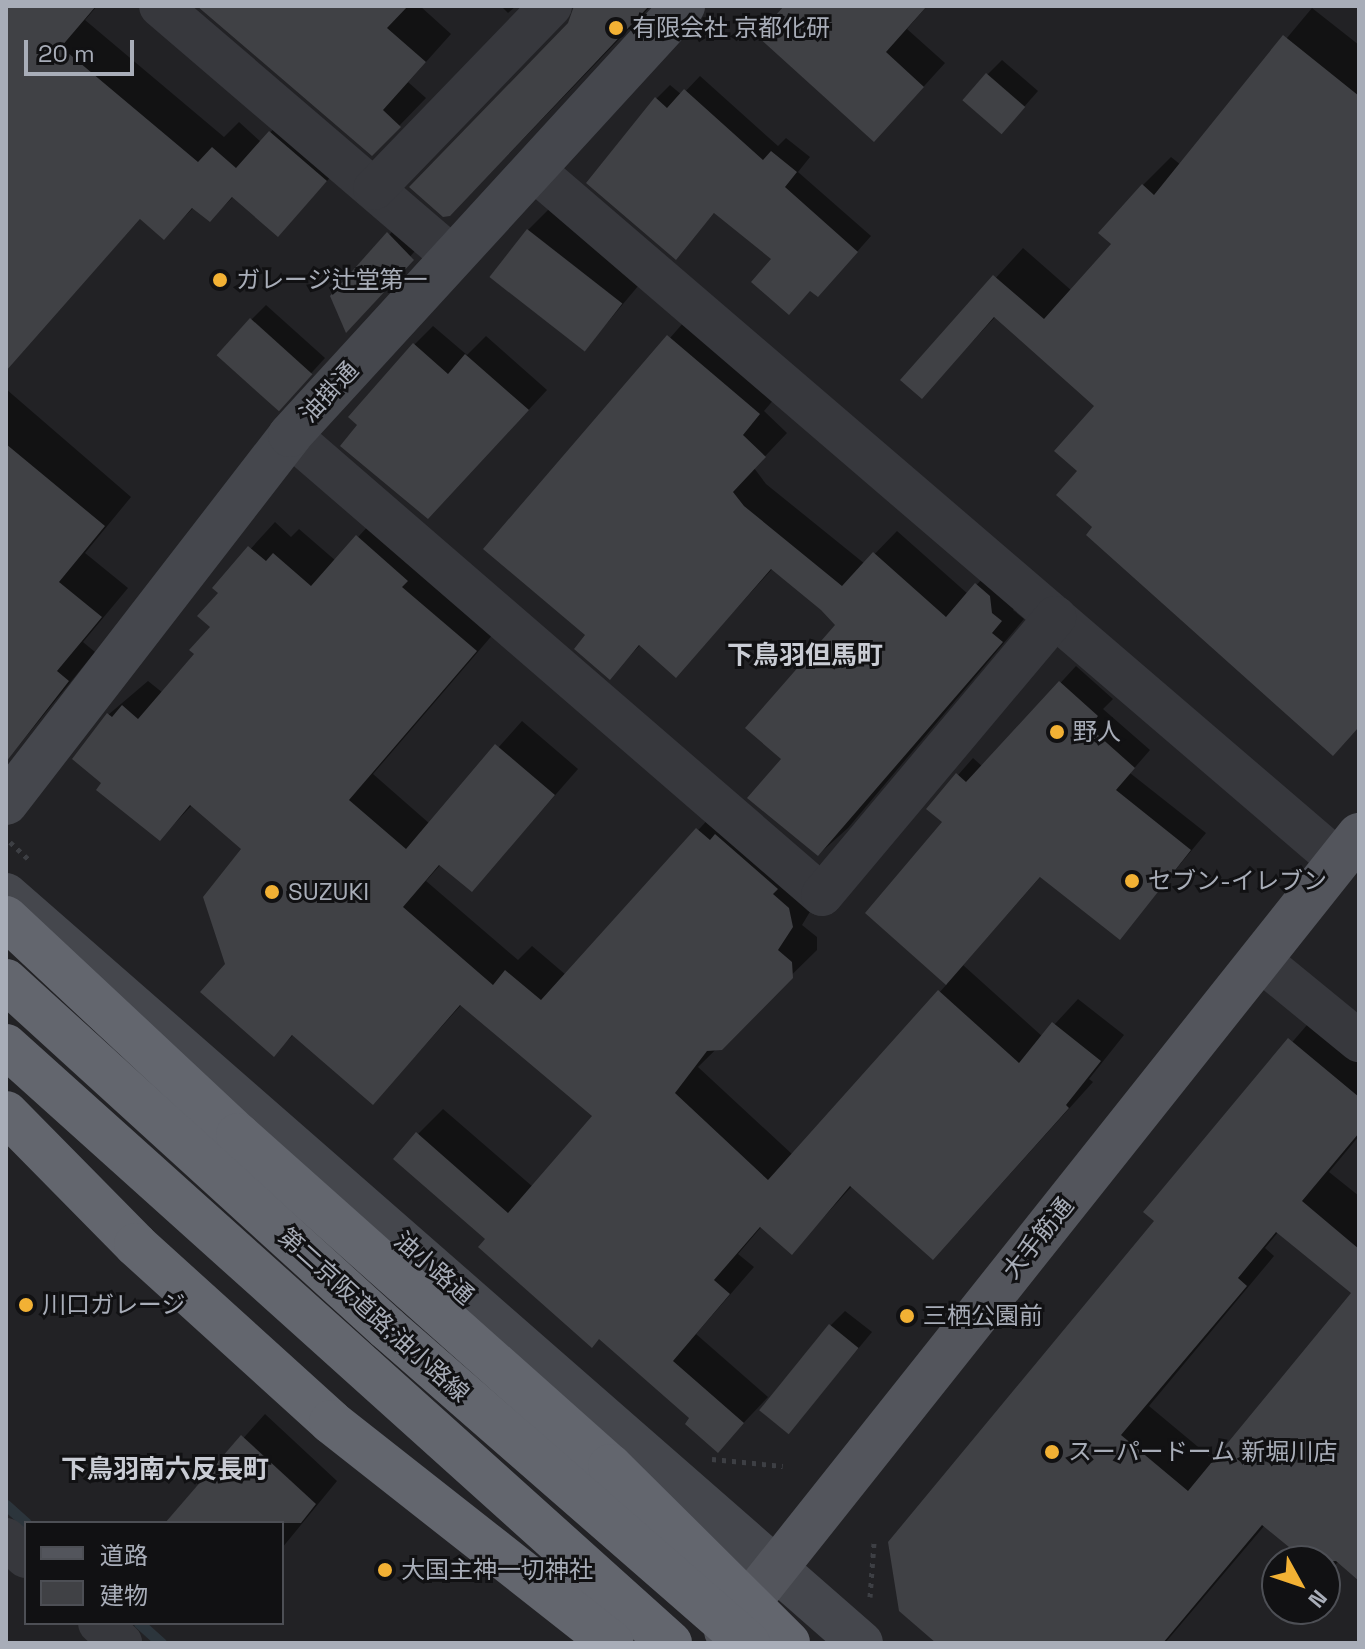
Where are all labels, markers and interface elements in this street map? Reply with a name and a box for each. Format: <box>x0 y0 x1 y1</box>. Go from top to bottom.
place label: 有限会社 京都化研 <box>632 14 830 42</box>
marker: 有限会社 京都化研 <box>607 19 625 37</box>
scale bar <box>28 24 138 74</box>
text: 20 m <box>38 38 95 69</box>
place label: ガレージ辻堂第一 <box>236 266 428 294</box>
marker: ガレージ辻堂第一 <box>211 271 229 289</box>
street label: 油掛通 <box>294 356 364 428</box>
district label: 下鳥羽但馬町 <box>727 640 883 672</box>
place label: 野人 <box>1073 718 1121 746</box>
marker: 野人 <box>1048 723 1066 741</box>
place label: セブン-イレブン <box>1148 867 1327 895</box>
marker: セブン-イレブン <box>1123 872 1141 890</box>
place label: SUZUKI <box>288 878 369 906</box>
marker: SUZUKI <box>263 883 281 901</box>
street label: 大手筋通 <box>997 1192 1079 1284</box>
street label: 第二京阪道路;油小路線 <box>273 1222 475 1408</box>
street label: 油小路通 <box>388 1226 480 1310</box>
place label: 川口ガレージ <box>42 1291 186 1319</box>
marker: 川口ガレージ <box>17 1296 35 1314</box>
place label: 三栖公園前 <box>923 1302 1043 1330</box>
marker: 三栖公園前 <box>898 1307 916 1325</box>
place label: スーパードーム 新堀川店 <box>1068 1438 1338 1466</box>
marker: スーパードーム 新堀川店 <box>1043 1443 1061 1461</box>
district label: 下鳥羽南六反長町 <box>61 1454 269 1486</box>
legend <box>24 1521 284 1625</box>
text: 道路 <box>100 1540 148 1571</box>
north arrow <box>1261 1545 1341 1625</box>
place label: 大国主神一切神社 <box>401 1556 593 1584</box>
marker: 大国主神一切神社 <box>376 1561 394 1579</box>
text: 建物 <box>100 1580 148 1611</box>
text: N <box>1302 1584 1333 1614</box>

